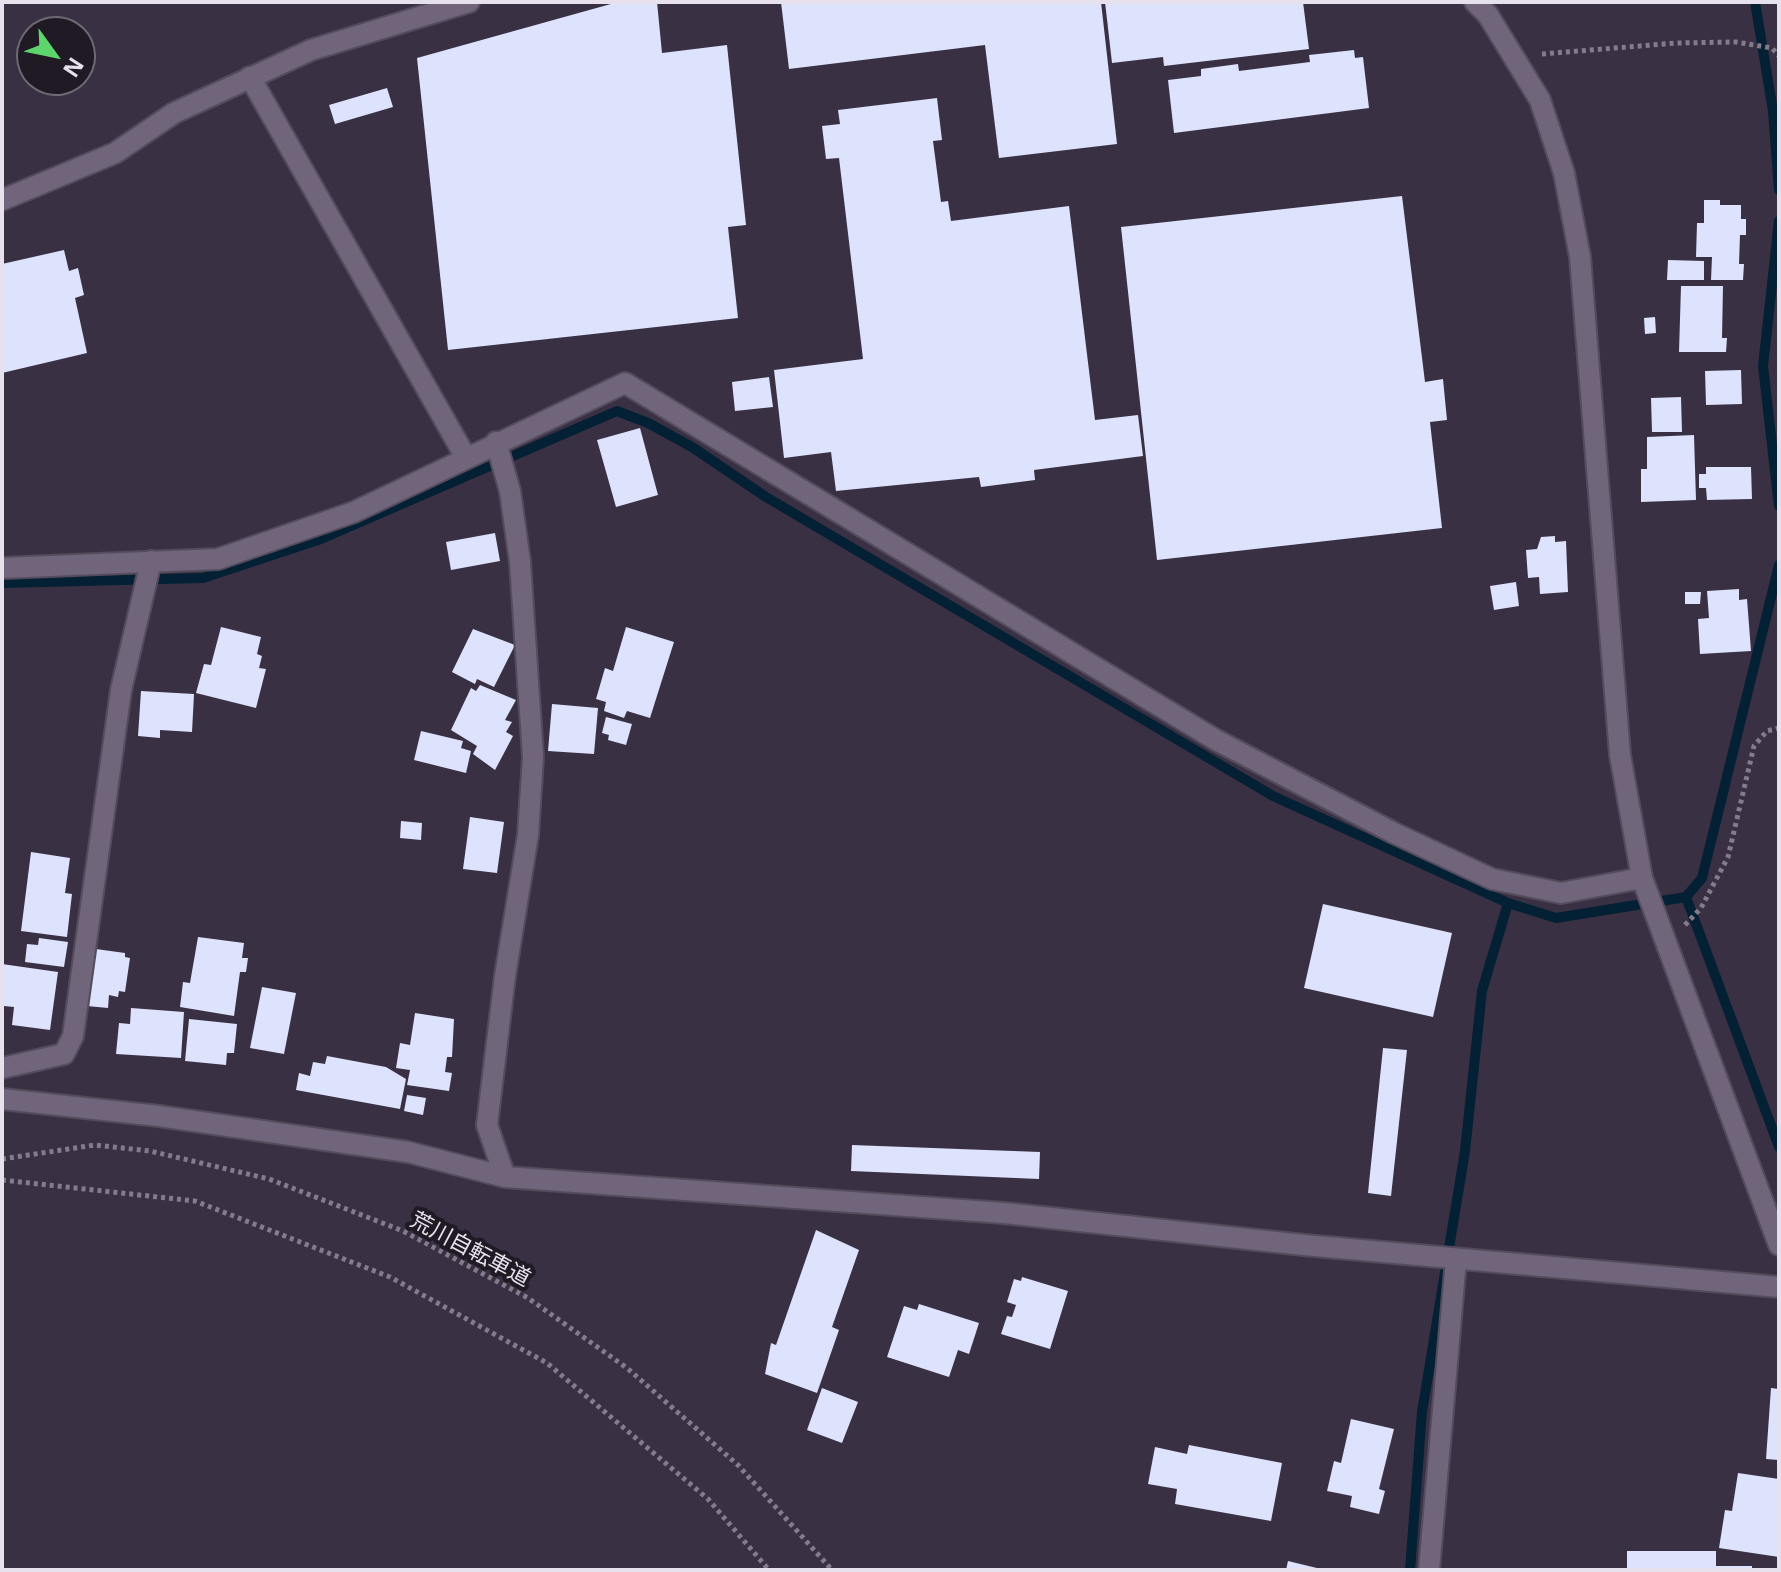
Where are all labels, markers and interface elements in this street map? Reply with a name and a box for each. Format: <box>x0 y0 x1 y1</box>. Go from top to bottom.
north arrow <box>16 16 96 96</box>
text: N <box>57 52 92 84</box>
street label: 荒川自転車道 <box>406 1207 534 1293</box>

